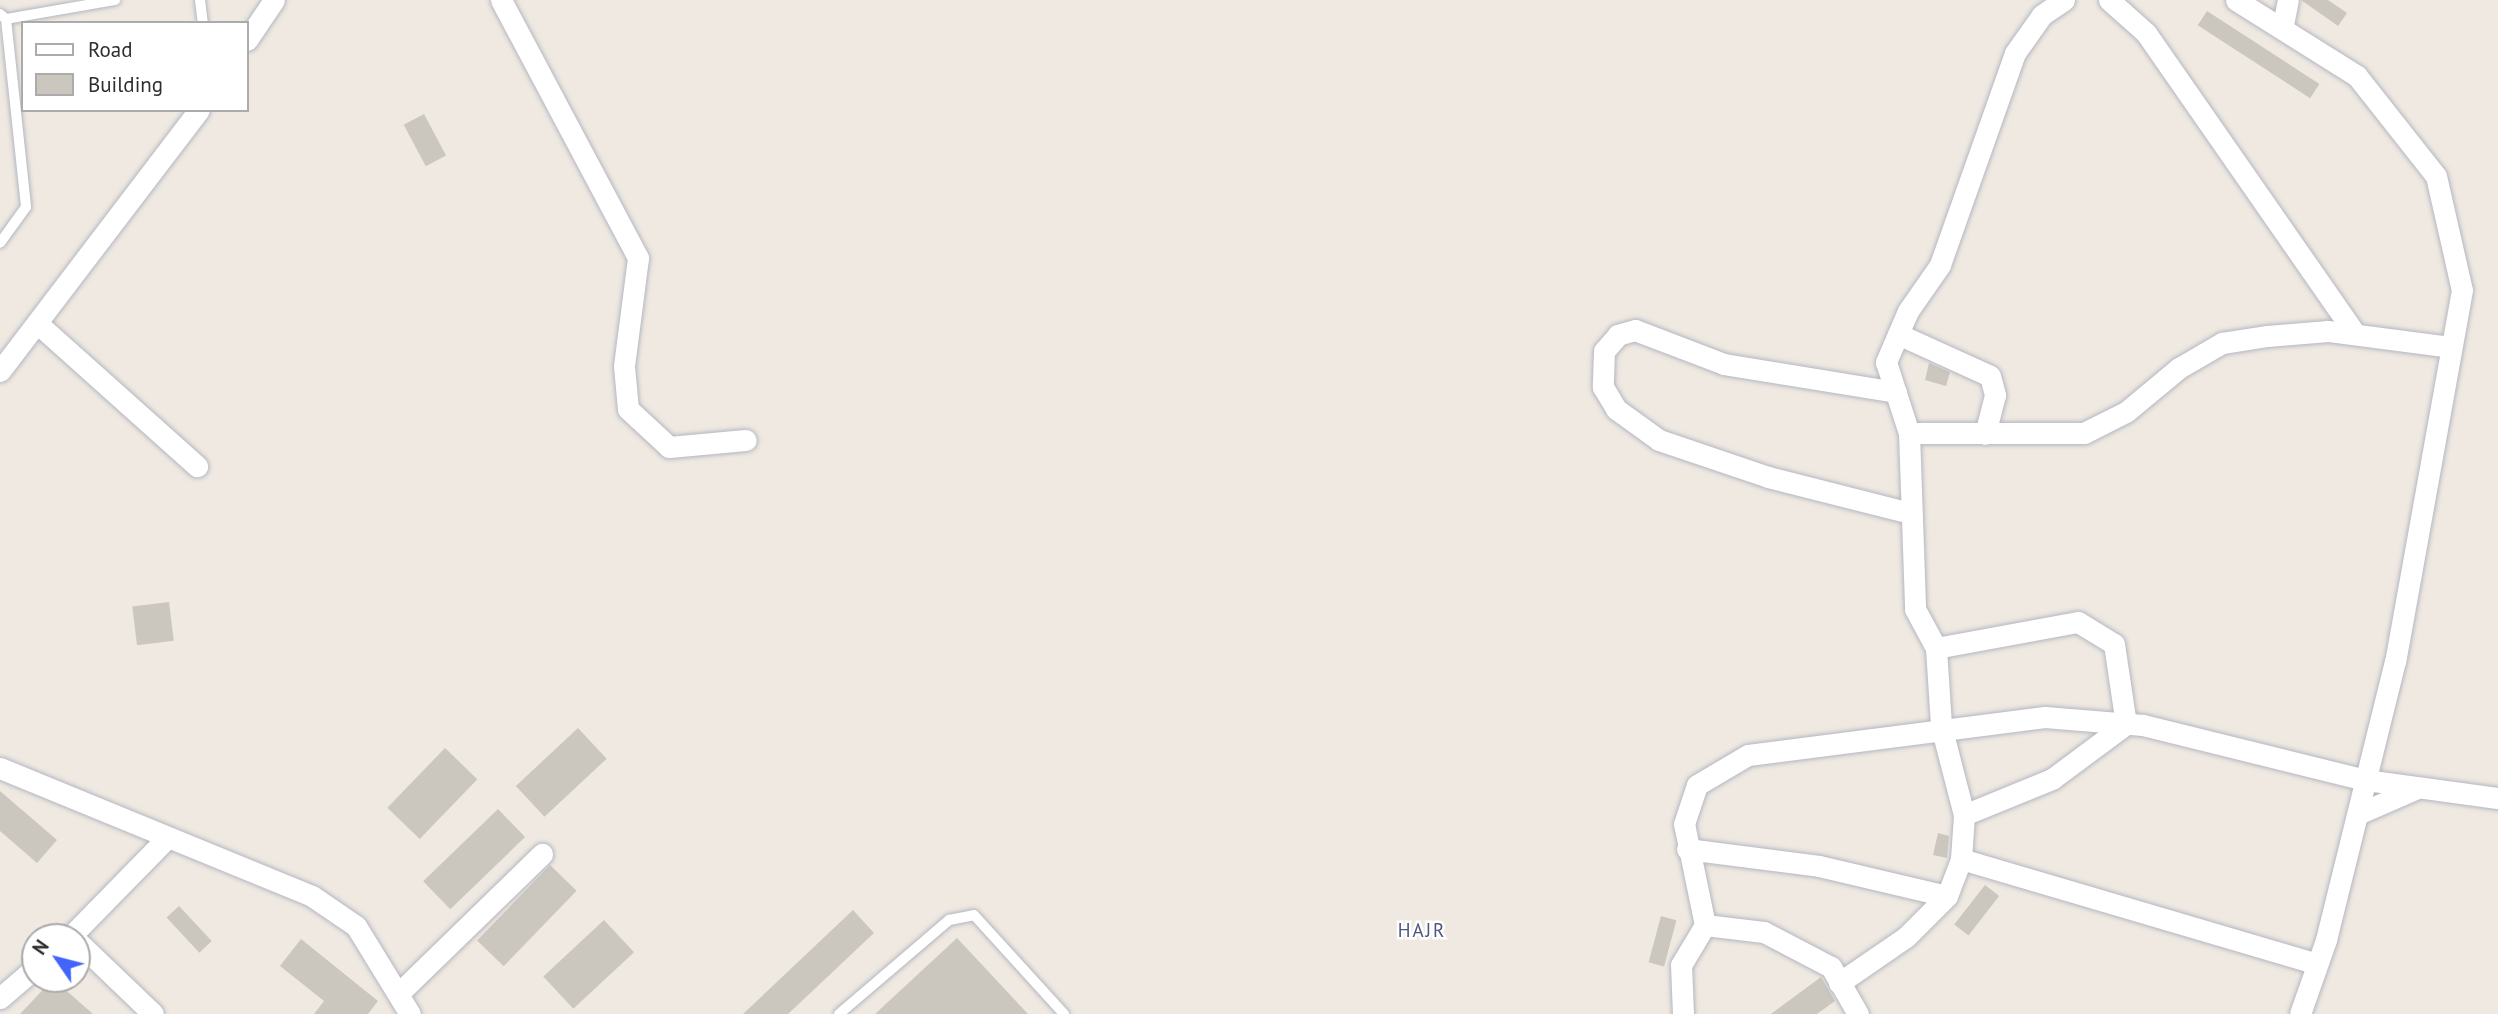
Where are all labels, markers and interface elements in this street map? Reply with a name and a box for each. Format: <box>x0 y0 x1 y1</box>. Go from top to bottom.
legend <box>21 21 248 112</box>
text: Road <box>88 36 132 63</box>
text: Building <box>88 71 163 98</box>
district label: HAJR <box>1398 920 1446 942</box>
north arrow <box>21 923 91 993</box>
text: N <box>27 935 54 959</box>

